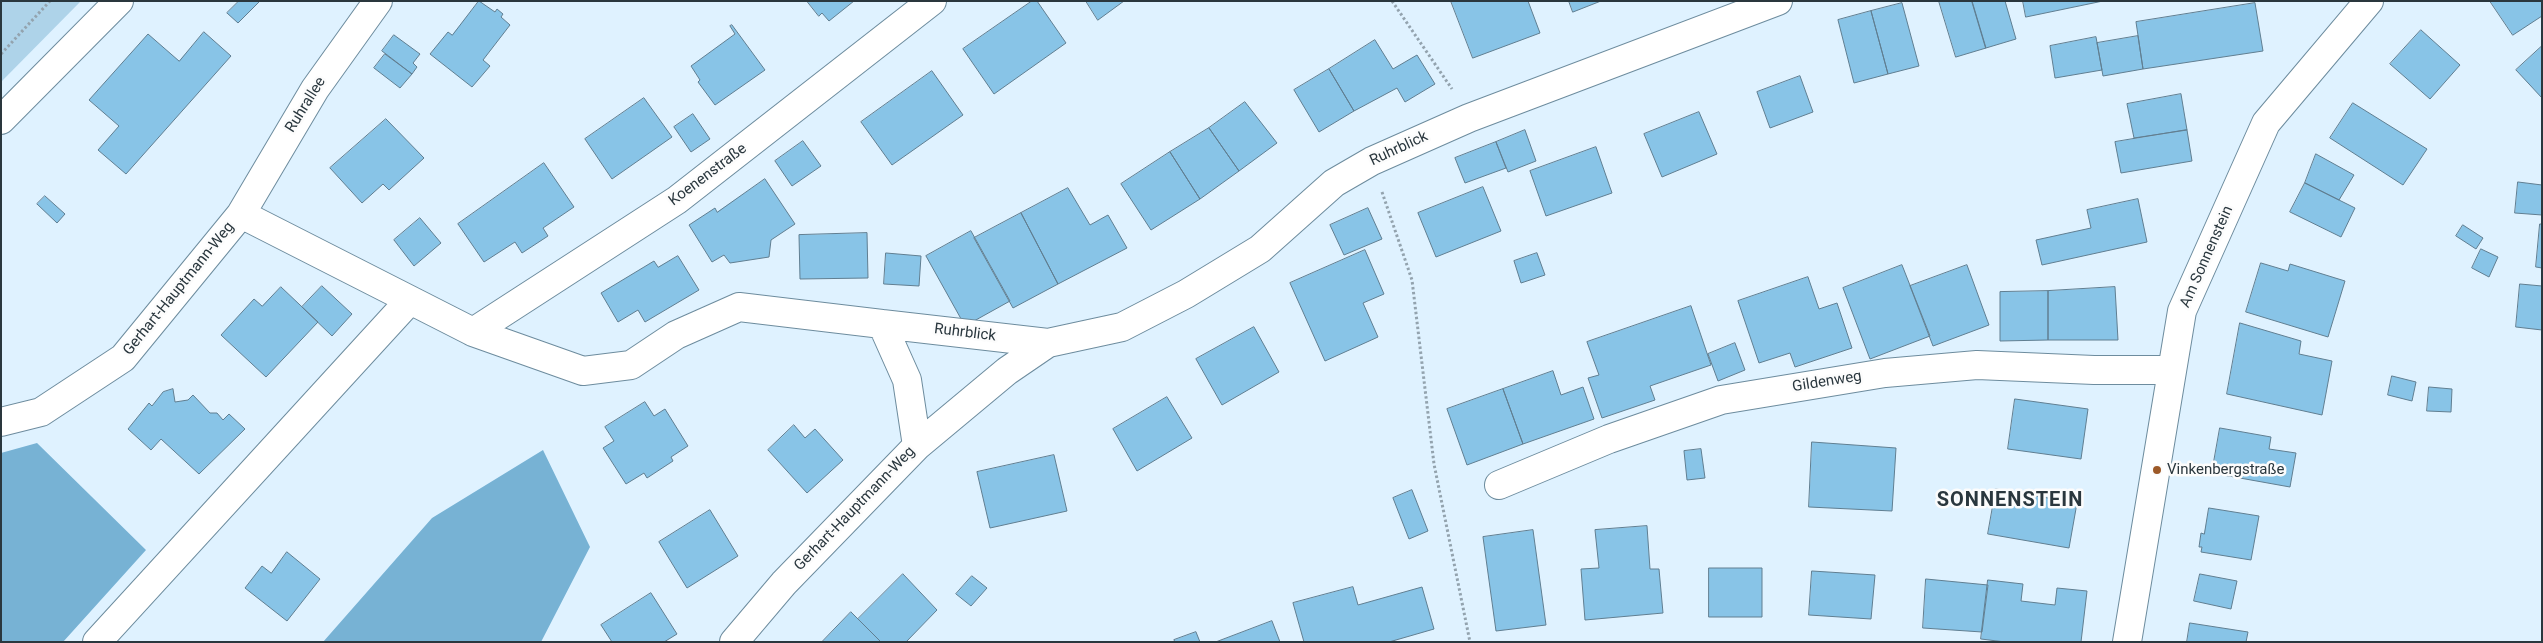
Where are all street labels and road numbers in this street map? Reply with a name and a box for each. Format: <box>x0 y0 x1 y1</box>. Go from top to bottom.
street label: Ruhrallee <box>282 74 330 136</box>
street label: Ruhrblick <box>1367 128 1431 170</box>
street label: Koenenstraße <box>666 140 750 210</box>
street label: Am Sonnenstein <box>2177 203 2237 311</box>
street label: Gerhart-Hauptmann-Weg <box>120 219 238 359</box>
street label: Ruhrblick <box>933 320 997 346</box>
street label: Gildenweg <box>1791 368 1863 396</box>
street label: Gerhart-Hauptmann-Weg <box>791 443 919 575</box>

